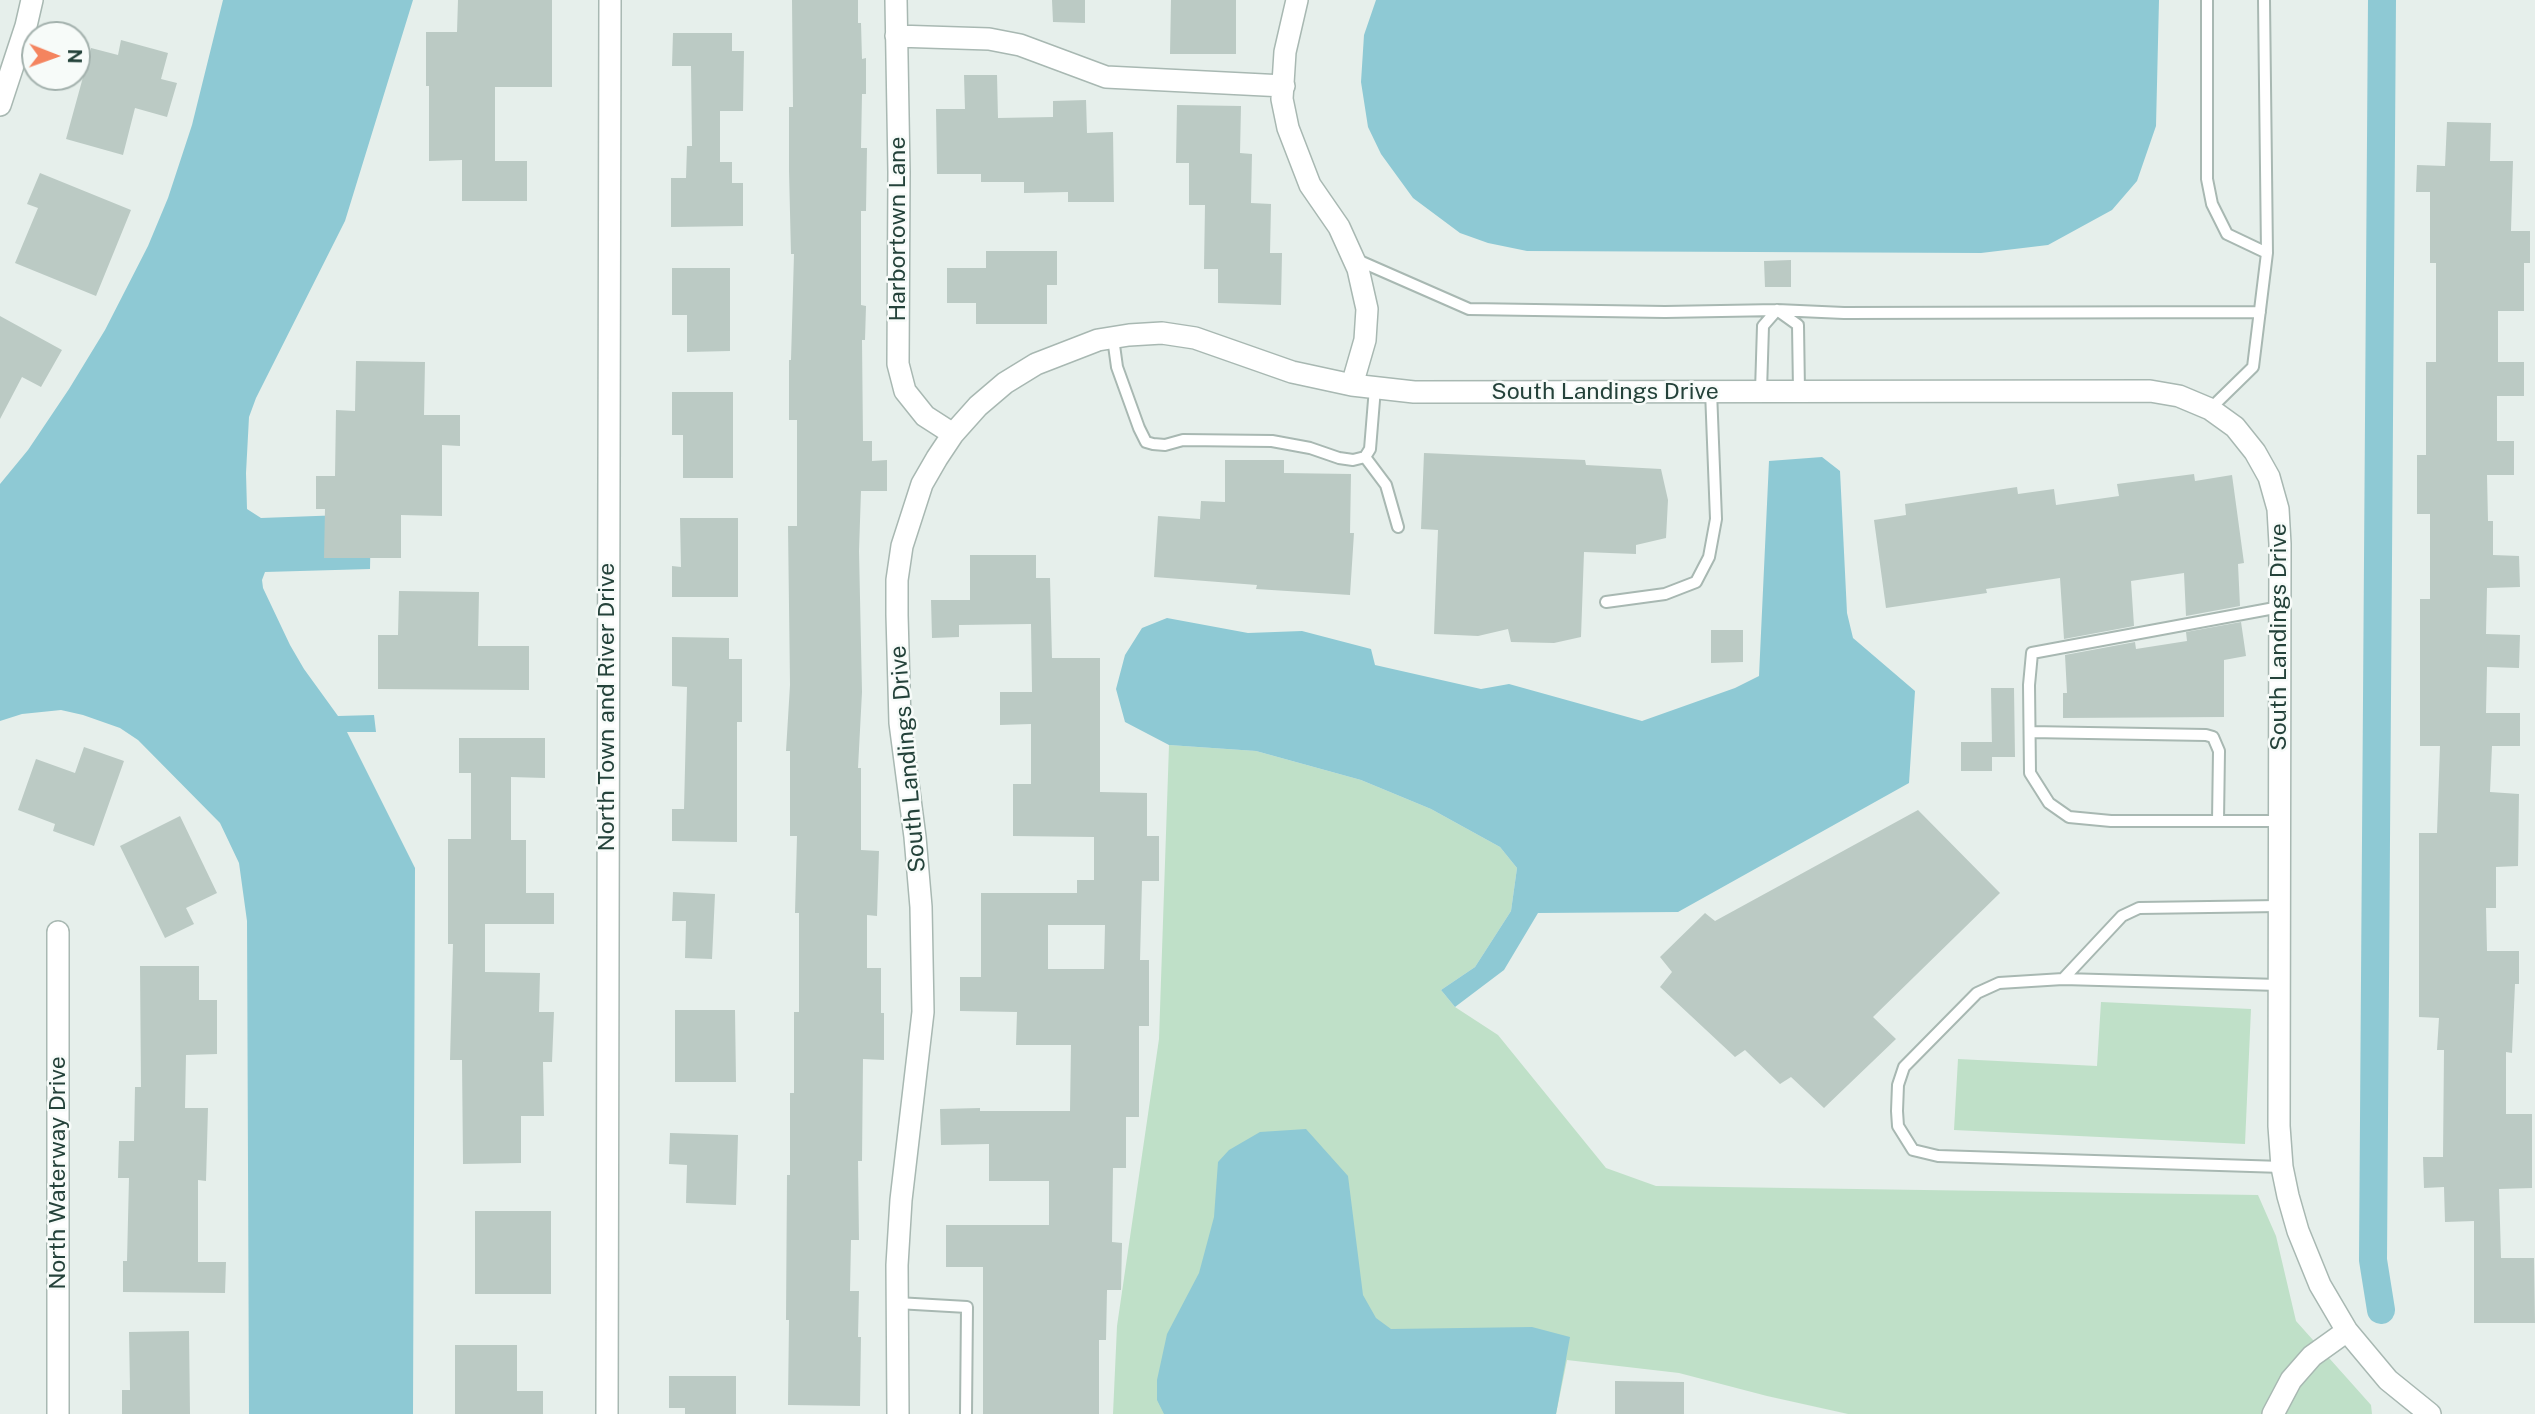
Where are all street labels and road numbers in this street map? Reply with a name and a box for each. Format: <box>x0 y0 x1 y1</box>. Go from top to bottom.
street label: Harbortown Lane <box>884 137 912 321</box>
street label: South Landings Drive <box>1491 378 1719 406</box>
street label: South Landings Drive <box>2265 523 2293 751</box>
street label: North Town and River Drive <box>593 563 621 851</box>
street label: South Landings Drive <box>884 644 932 874</box>
street label: North Waterway Drive <box>44 1056 72 1290</box>

